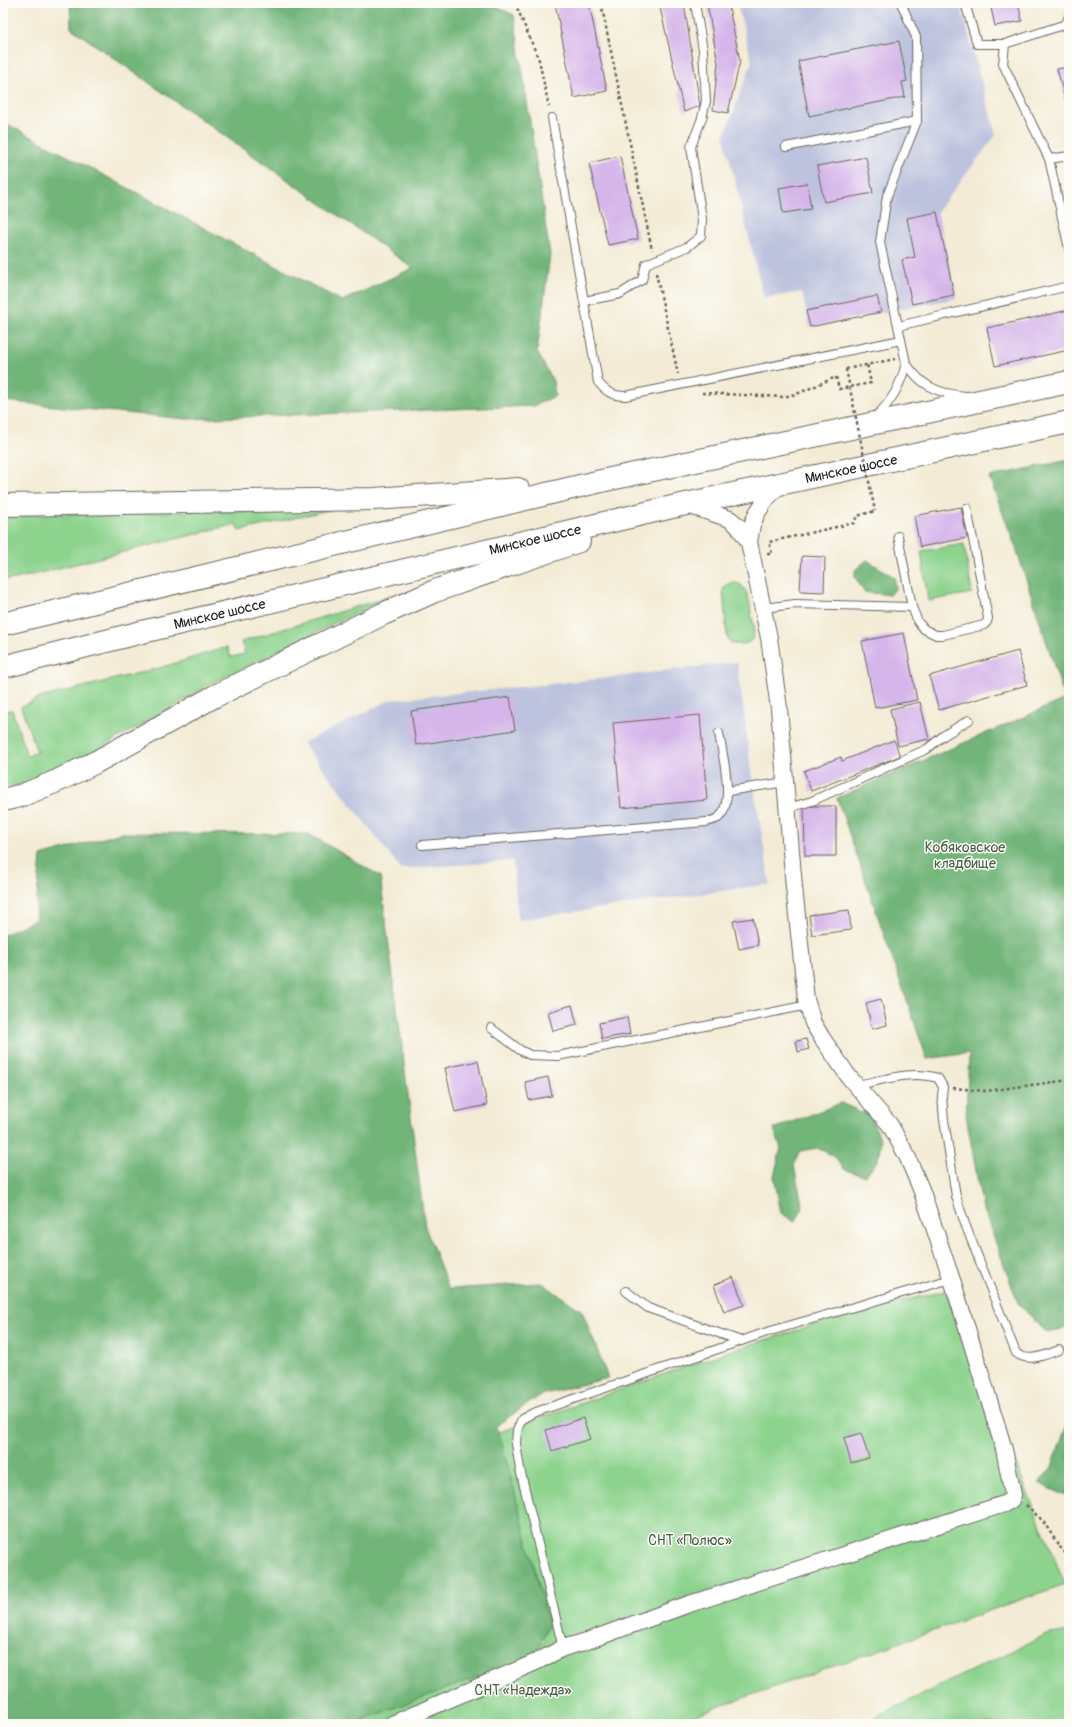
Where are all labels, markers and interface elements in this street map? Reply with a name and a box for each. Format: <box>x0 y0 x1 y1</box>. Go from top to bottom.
street label: Минское шоссе <box>803 451 899 487</box>
street label: Минское шоссе <box>487 520 583 558</box>
street label: Минское шоссе <box>172 595 267 633</box>
park label: Кобяковское кладбище <box>925 839 1005 872</box>
park label: СНТ «Полюс» <box>648 1532 732 1549</box>
park label: СНТ «Надежда» <box>475 1682 571 1699</box>

